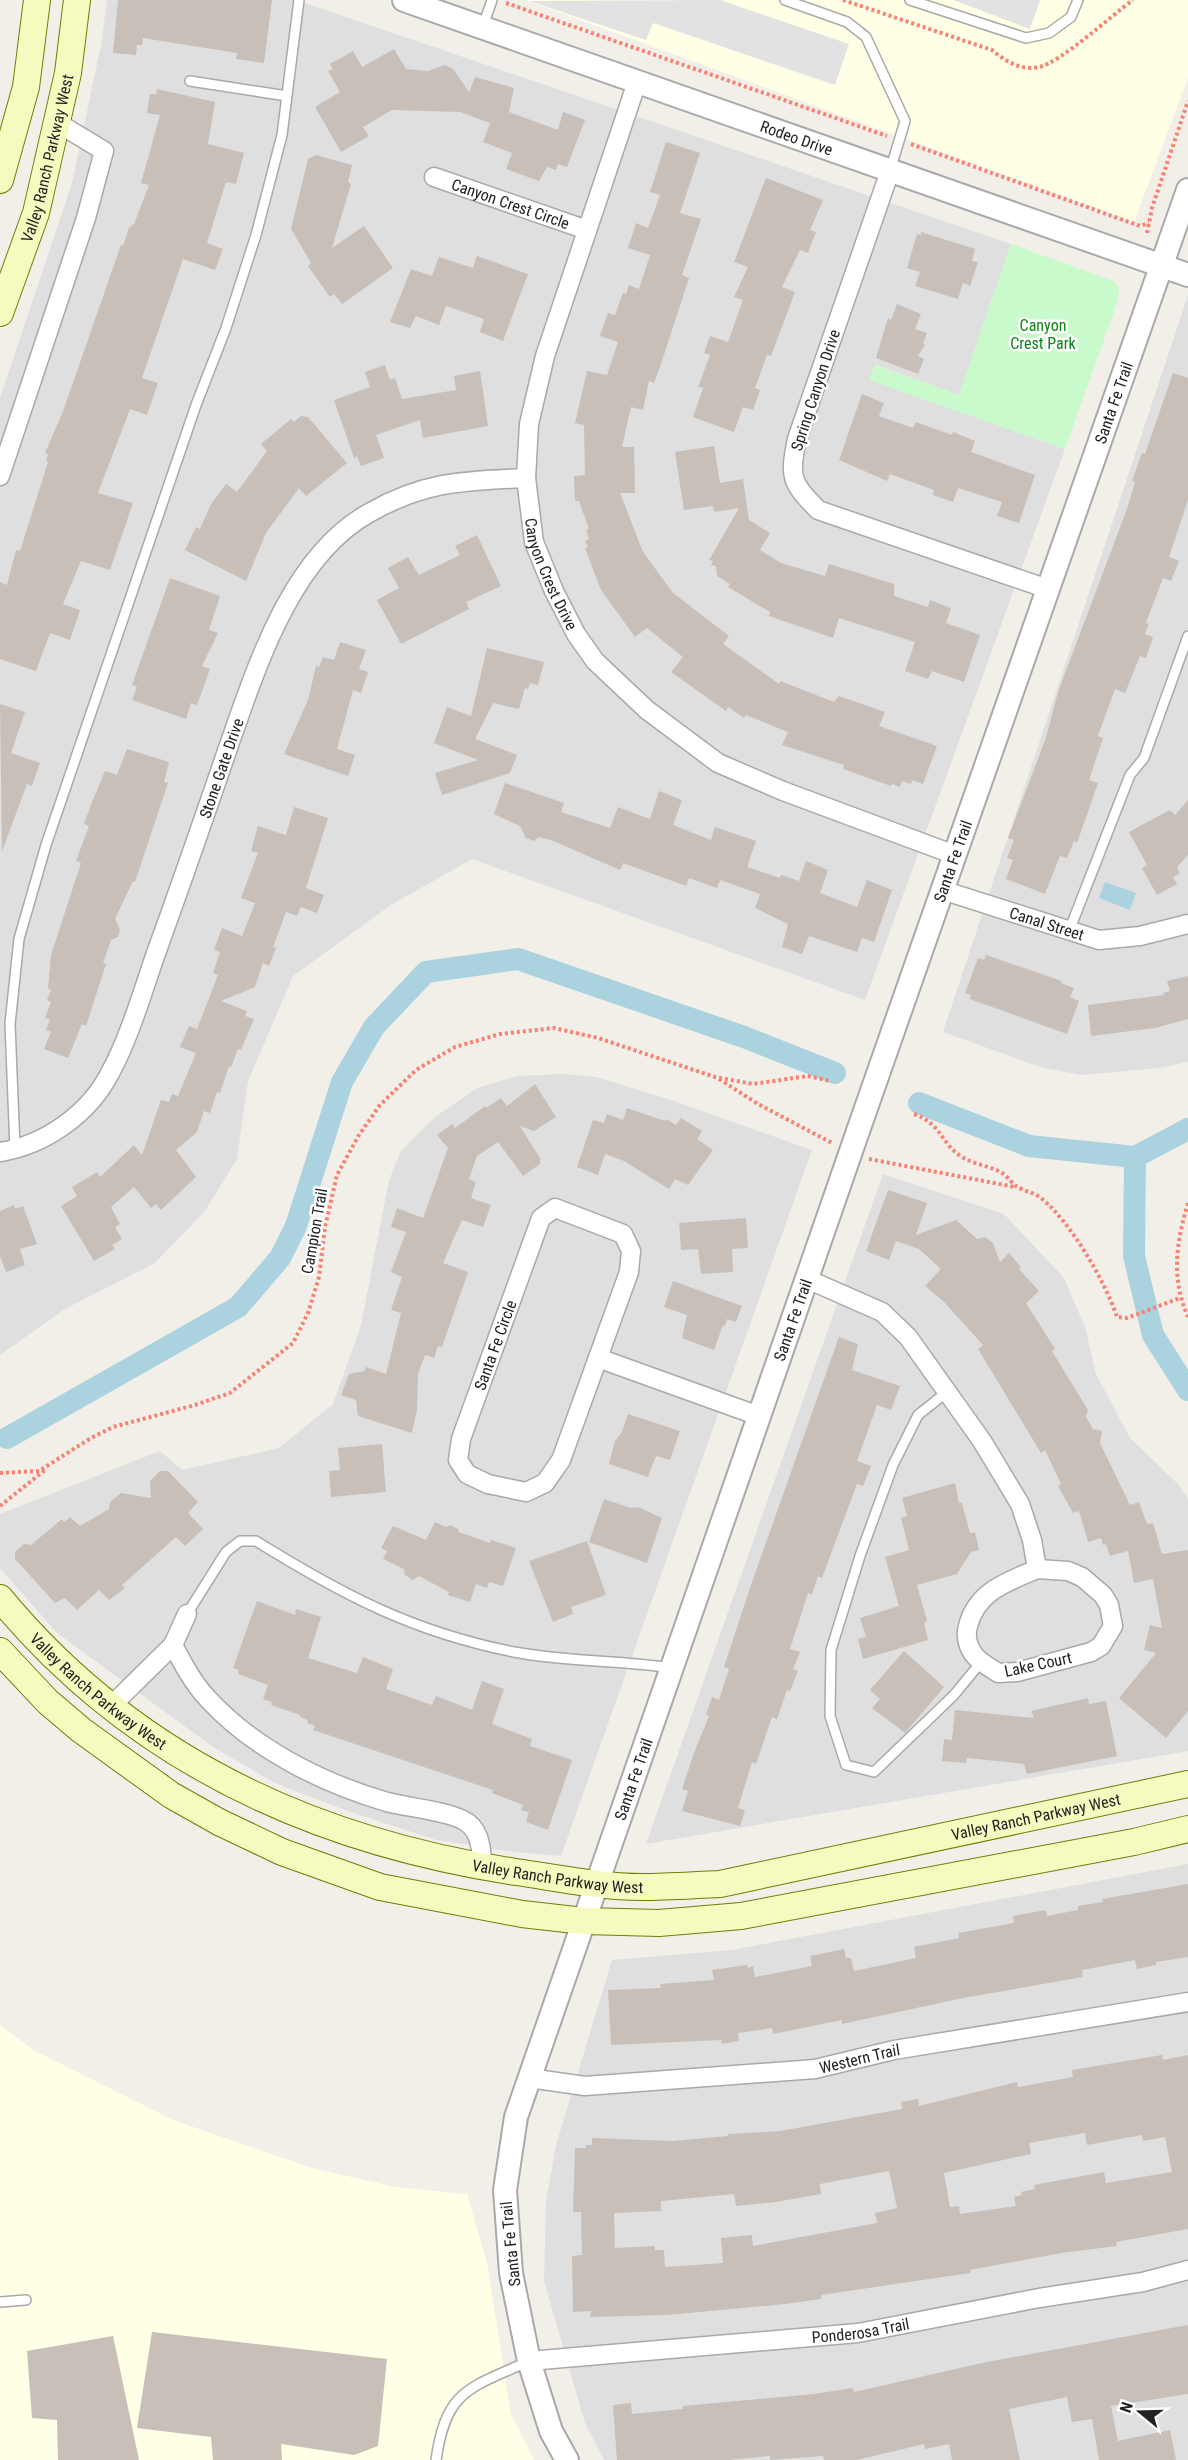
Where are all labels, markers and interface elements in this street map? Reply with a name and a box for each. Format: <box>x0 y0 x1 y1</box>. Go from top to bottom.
street label: Valley Ranch Parkway West <box>17 72 77 245</box>
street label: Rodeo Drive <box>758 117 835 160</box>
street label: Canyon Crest Circle <box>449 175 572 233</box>
park label: Canyon Crest Park <box>1010 316 1077 353</box>
street label: Spring Canyon Drive <box>787 327 844 453</box>
street label: Santa Fe Trail <box>1091 359 1137 446</box>
street label: Canyon Crest Drive <box>521 517 581 633</box>
street label: Stone Gate Drive <box>195 716 248 821</box>
street label: Santa Fe Trail <box>930 818 976 905</box>
street label: Canal Street <box>1007 903 1086 945</box>
street label: Campion Trail <box>298 1187 331 1275</box>
street label: Santa Fe Trail <box>770 1277 816 1364</box>
street label: Santa Fe Circle <box>470 1298 521 1393</box>
street label: Valley Ranch Parkway West <box>26 1629 170 1754</box>
street label: Lake Court <box>1003 1648 1074 1681</box>
street label: Santa Fe Trail <box>611 1736 657 1823</box>
street label: Valley Ranch Parkway West <box>950 1790 1122 1844</box>
street label: Valley Ranch Parkway West <box>471 1856 643 1897</box>
street label: Western Trail <box>817 2040 901 2078</box>
street label: Santa Fe Trail <box>497 2200 524 2287</box>
street label: Ponderosa Trail <box>811 2314 911 2347</box>
north arrow <box>1110 2382 1170 2442</box>
text: N <box>1116 2400 1137 2415</box>

